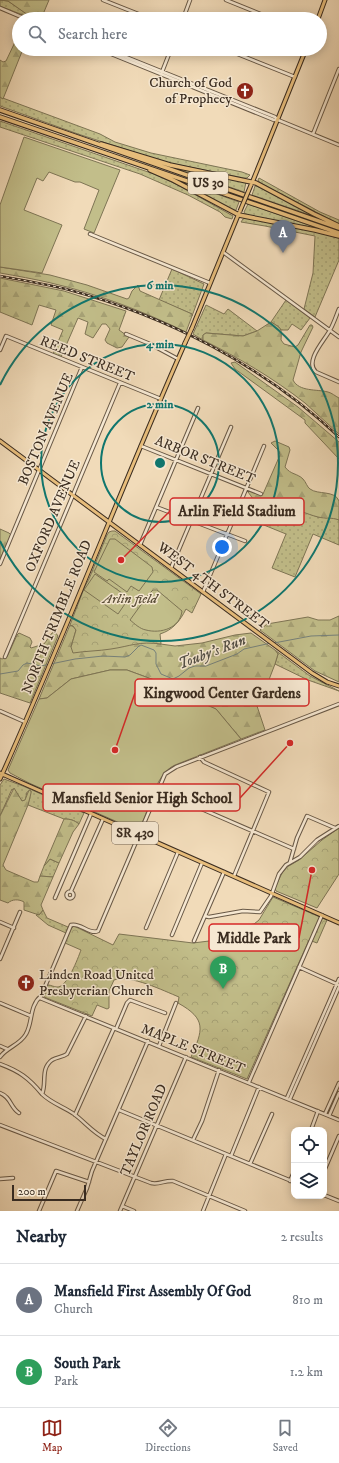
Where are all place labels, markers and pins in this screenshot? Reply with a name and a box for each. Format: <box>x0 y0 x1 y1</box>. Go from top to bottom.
place label: Church of God of Prophecy <box>149 74 232 108</box>
church icon: Church of God of Prophecy <box>235 81 255 101</box>
pin: A <box>270 220 296 253</box>
centre of rings <box>153 456 167 470</box>
callout: Arlin Field Stadium <box>170 498 304 525</box>
callout: Kingwood Center Gardens <box>135 679 309 706</box>
callout: Mansfield Senior High School <box>43 784 240 811</box>
callout: Middle Park <box>209 924 299 951</box>
pin: B <box>210 956 236 989</box>
place label: Linden Road United Presbyterian Church <box>39 966 154 1000</box>
church icon: Linden Road United Presbyterian Church <box>16 973 36 993</box>

